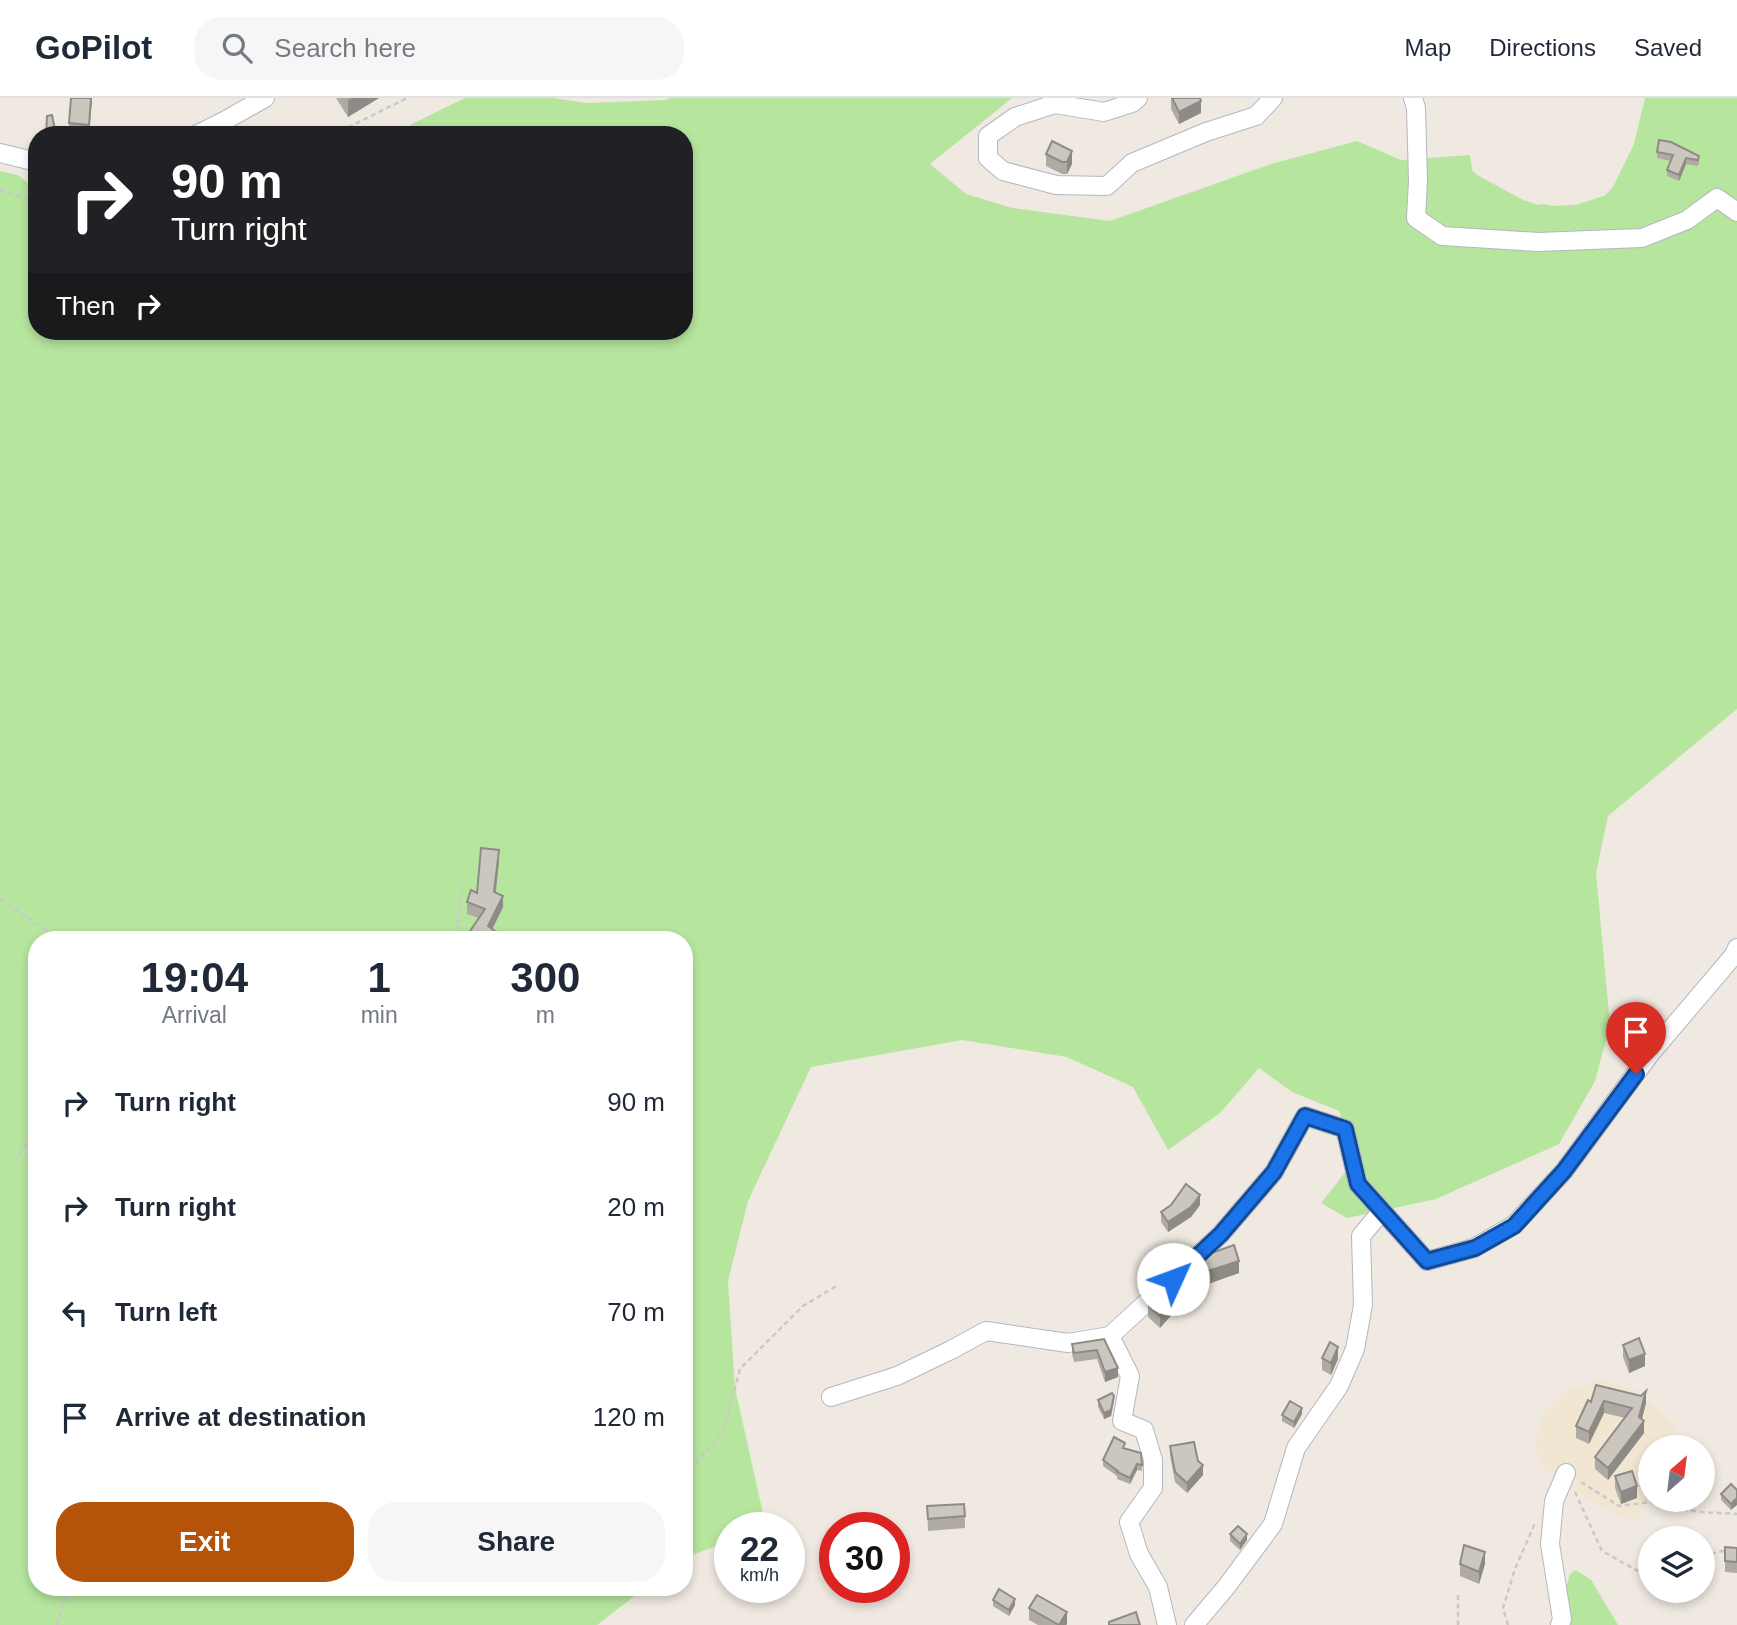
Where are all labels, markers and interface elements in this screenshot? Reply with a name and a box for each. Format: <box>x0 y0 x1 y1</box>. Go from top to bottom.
search box <box>194 17 684 80</box>
text: GoPilot <box>35 29 152 66</box>
icon: search <box>218 29 256 67</box>
text: Search here <box>274 33 416 63</box>
text: Map <box>1405 34 1451 61</box>
text: Directions <box>1489 34 1596 61</box>
text: Saved <box>1634 34 1702 61</box>
icon: right <box>56 154 147 245</box>
text: 90 m <box>171 154 283 208</box>
text: Turn right <box>171 211 307 247</box>
icon: right <box>129 287 167 325</box>
text: Then <box>56 291 115 321</box>
text: 19:04 <box>141 954 248 1001</box>
text: 1 <box>367 954 391 1001</box>
text: 300 <box>510 954 580 1001</box>
text: Arrival <box>162 1002 227 1028</box>
text: min <box>361 1002 398 1028</box>
text: m <box>536 1002 555 1028</box>
pin <box>1606 1002 1666 1074</box>
icon: arrive <box>1617 1013 1655 1051</box>
icon: right <box>56 1084 94 1122</box>
text: Turn right <box>115 1087 236 1117</box>
text: 90 m <box>607 1087 665 1117</box>
icon: right <box>56 1189 94 1227</box>
text: Turn right <box>115 1192 236 1222</box>
text: 20 m <box>607 1192 665 1222</box>
position arrow <box>1136 1242 1210 1316</box>
icon: left <box>56 1294 94 1332</box>
text: Turn left <box>115 1297 217 1327</box>
text: 70 m <box>607 1297 665 1327</box>
icon: arrive <box>56 1399 94 1437</box>
text: Arrive at destination <box>115 1402 366 1432</box>
text: 120 m <box>593 1402 665 1432</box>
north arrow <box>1638 1435 1715 1512</box>
map controls <box>1638 1435 1715 1603</box>
button: Exit <box>56 1502 354 1582</box>
button: Share <box>368 1502 665 1582</box>
speed limit sign: 30 <box>819 1512 910 1603</box>
button: layers <box>1638 1526 1715 1603</box>
text: 22 <box>740 1529 779 1568</box>
text: km/h <box>740 1565 779 1585</box>

